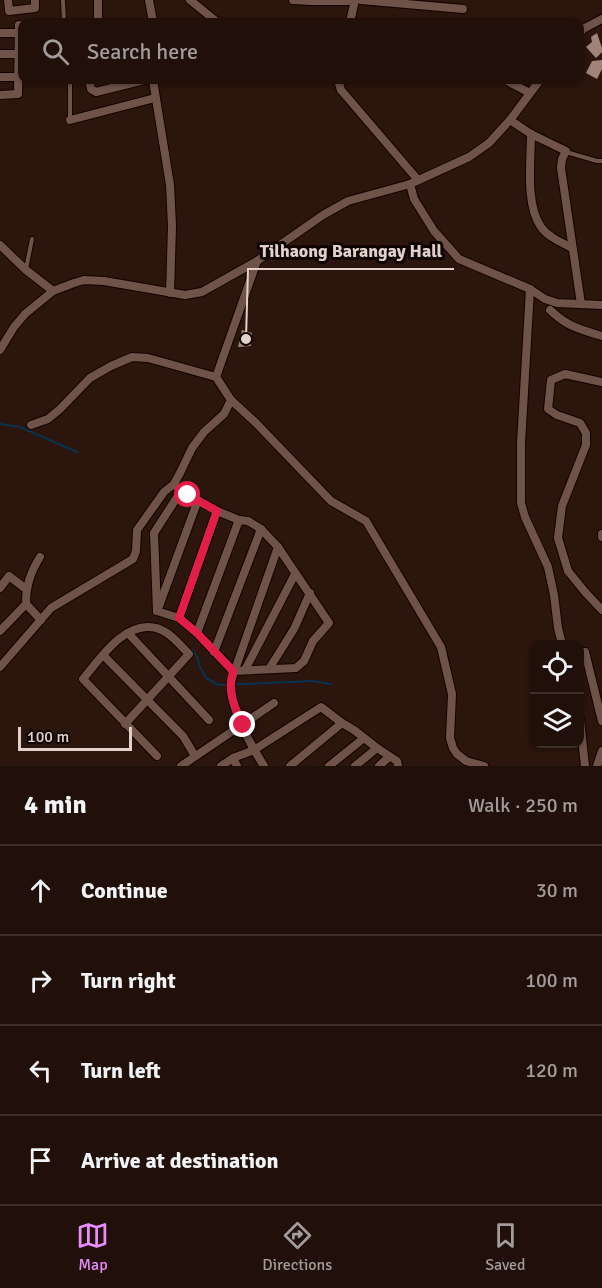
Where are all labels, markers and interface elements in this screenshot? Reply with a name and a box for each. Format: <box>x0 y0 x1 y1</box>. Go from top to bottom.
search box <box>18 18 584 84</box>
icon: search <box>39 35 72 68</box>
text: Search here <box>87 38 198 65</box>
callout: Tilhaong Barangay Hall <box>248 233 454 269</box>
text: Tilhaong Barangay Hall <box>260 240 443 262</box>
route start <box>174 481 200 507</box>
map controls <box>530 640 584 748</box>
button: locate <box>530 640 584 694</box>
button: layers <box>530 694 584 748</box>
route end <box>229 711 255 737</box>
scale bar <box>18 724 132 752</box>
text: 100 m <box>27 727 69 747</box>
text: 4 min <box>24 789 87 821</box>
text: Walk · 250 m <box>468 793 578 818</box>
icon: ahead <box>24 874 57 907</box>
text: Continue <box>81 877 168 904</box>
text: 30 m <box>536 878 578 903</box>
icon: right <box>24 964 57 997</box>
text: Turn right <box>81 967 176 994</box>
text: 100 m <box>525 968 578 993</box>
icon: left <box>24 1054 57 1087</box>
text: Turn left <box>81 1057 161 1084</box>
text: 120 m <box>525 1058 578 1083</box>
icon: arrive <box>24 1144 57 1177</box>
text: Arrive at destination <box>81 1147 278 1174</box>
tab: Map <box>76 1219 109 1275</box>
tab: Directions <box>262 1219 332 1275</box>
tab: Saved <box>485 1219 526 1275</box>

